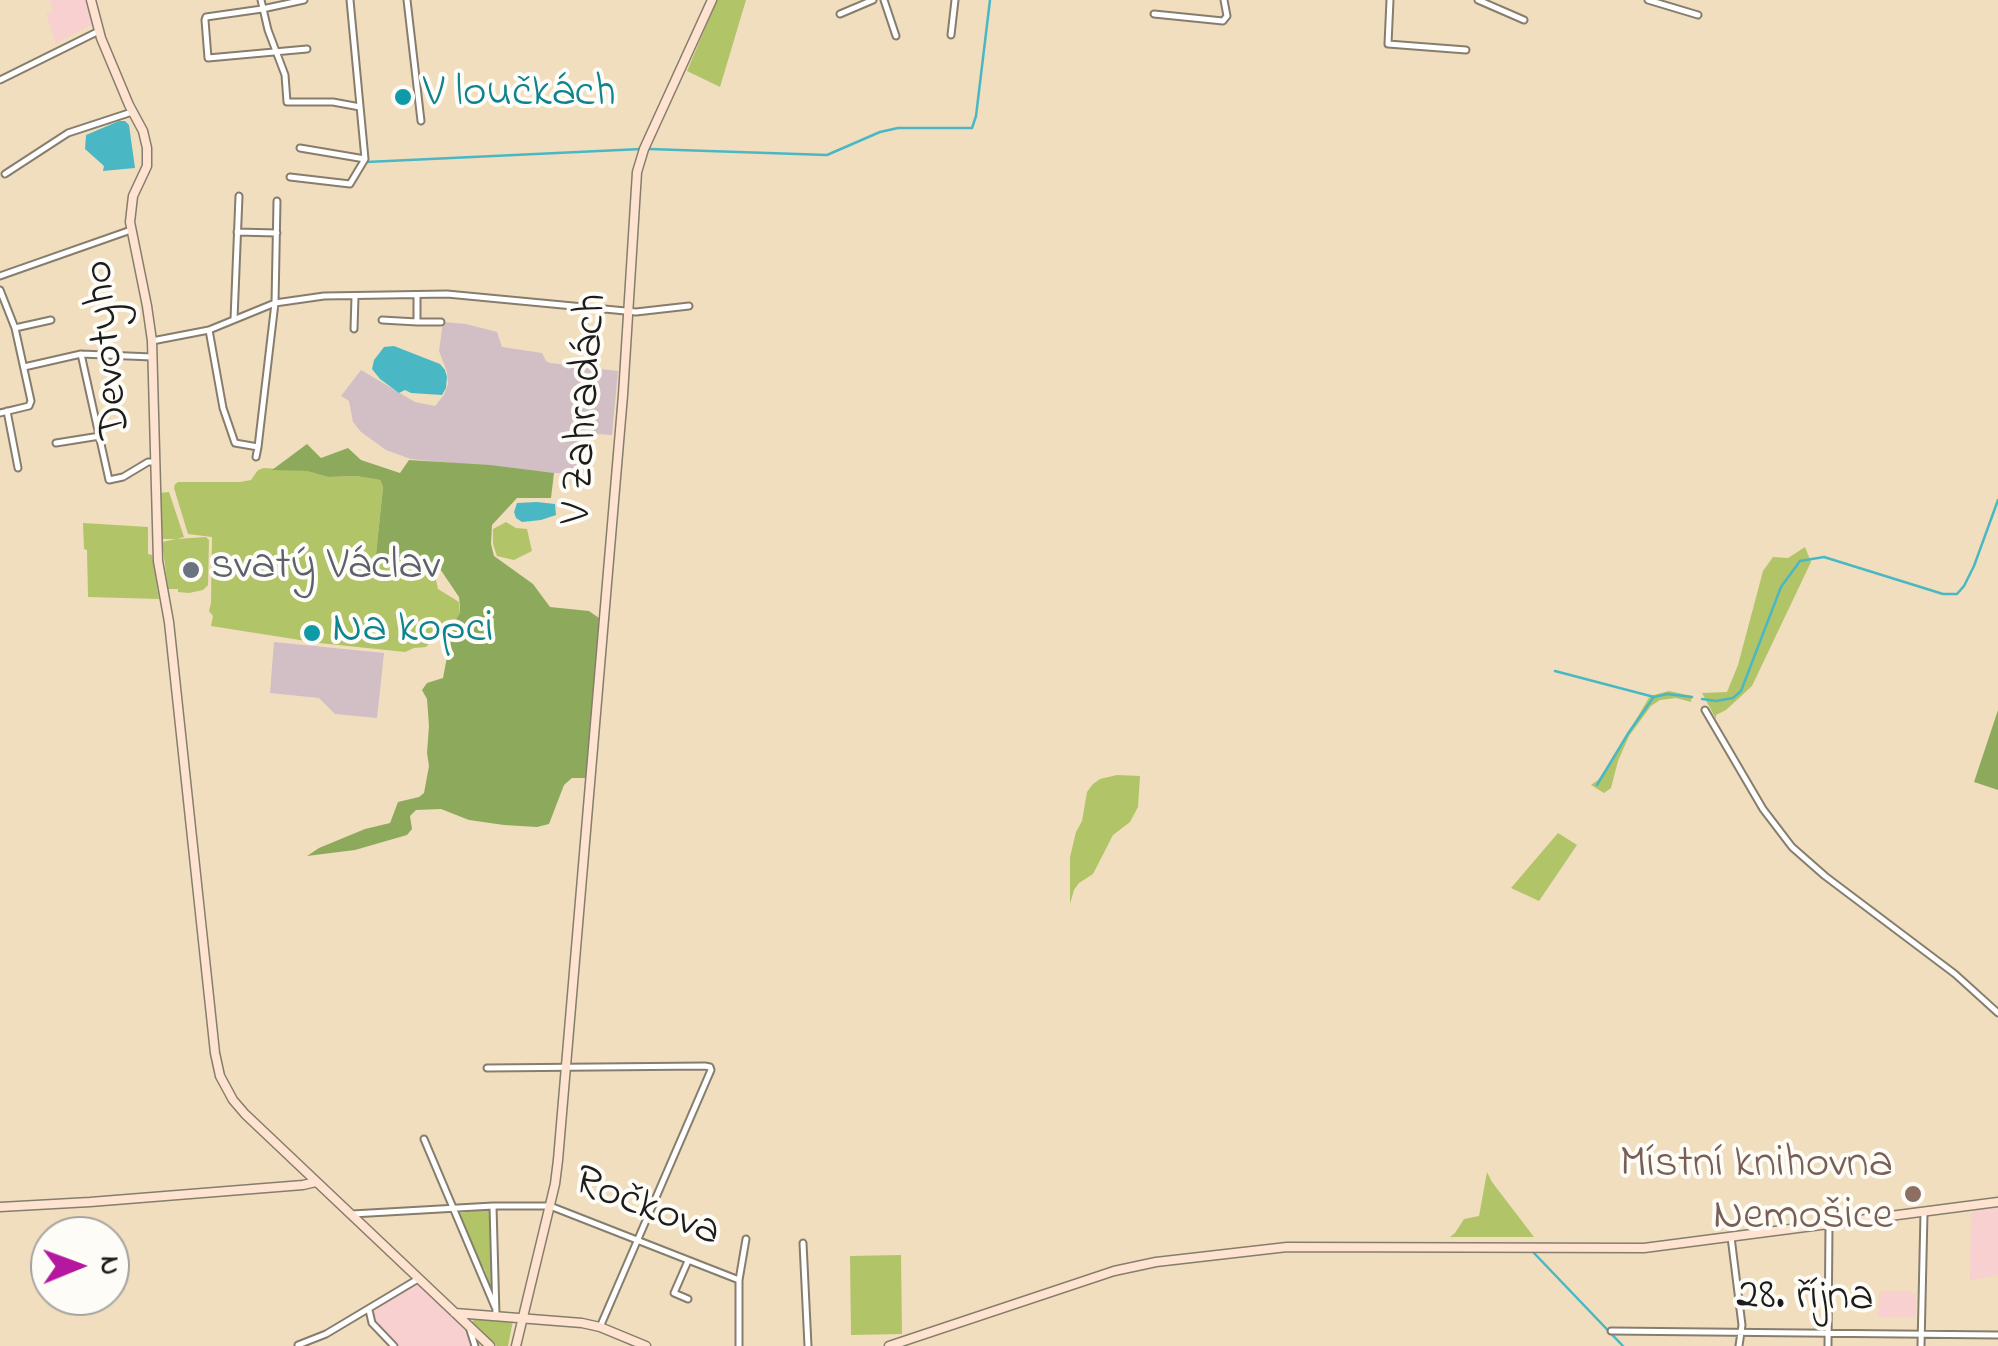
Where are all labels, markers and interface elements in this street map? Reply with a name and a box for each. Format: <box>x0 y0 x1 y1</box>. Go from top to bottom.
place label: V loučkách <box>423 70 616 124</box>
marker: V loučkách <box>392 86 414 108</box>
street label: Devotyho <box>75 257 147 441</box>
street label: V Zahradách <box>553 292 623 526</box>
place label: svatý Václav <box>211 543 440 597</box>
marker: svatý Václav <box>180 559 202 581</box>
place label: Na kopci <box>332 606 494 660</box>
marker: Na kopci <box>301 622 323 644</box>
place label: Místní knihovna Nemošice <box>1619 1141 1893 1247</box>
street label: Ročkova <box>565 1157 727 1263</box>
marker: Místní knihovna Nemošice <box>1902 1183 1924 1205</box>
north arrow <box>30 1216 130 1316</box>
text: N <box>88 1256 129 1275</box>
street label: 28. října <box>1736 1272 1874 1328</box>

